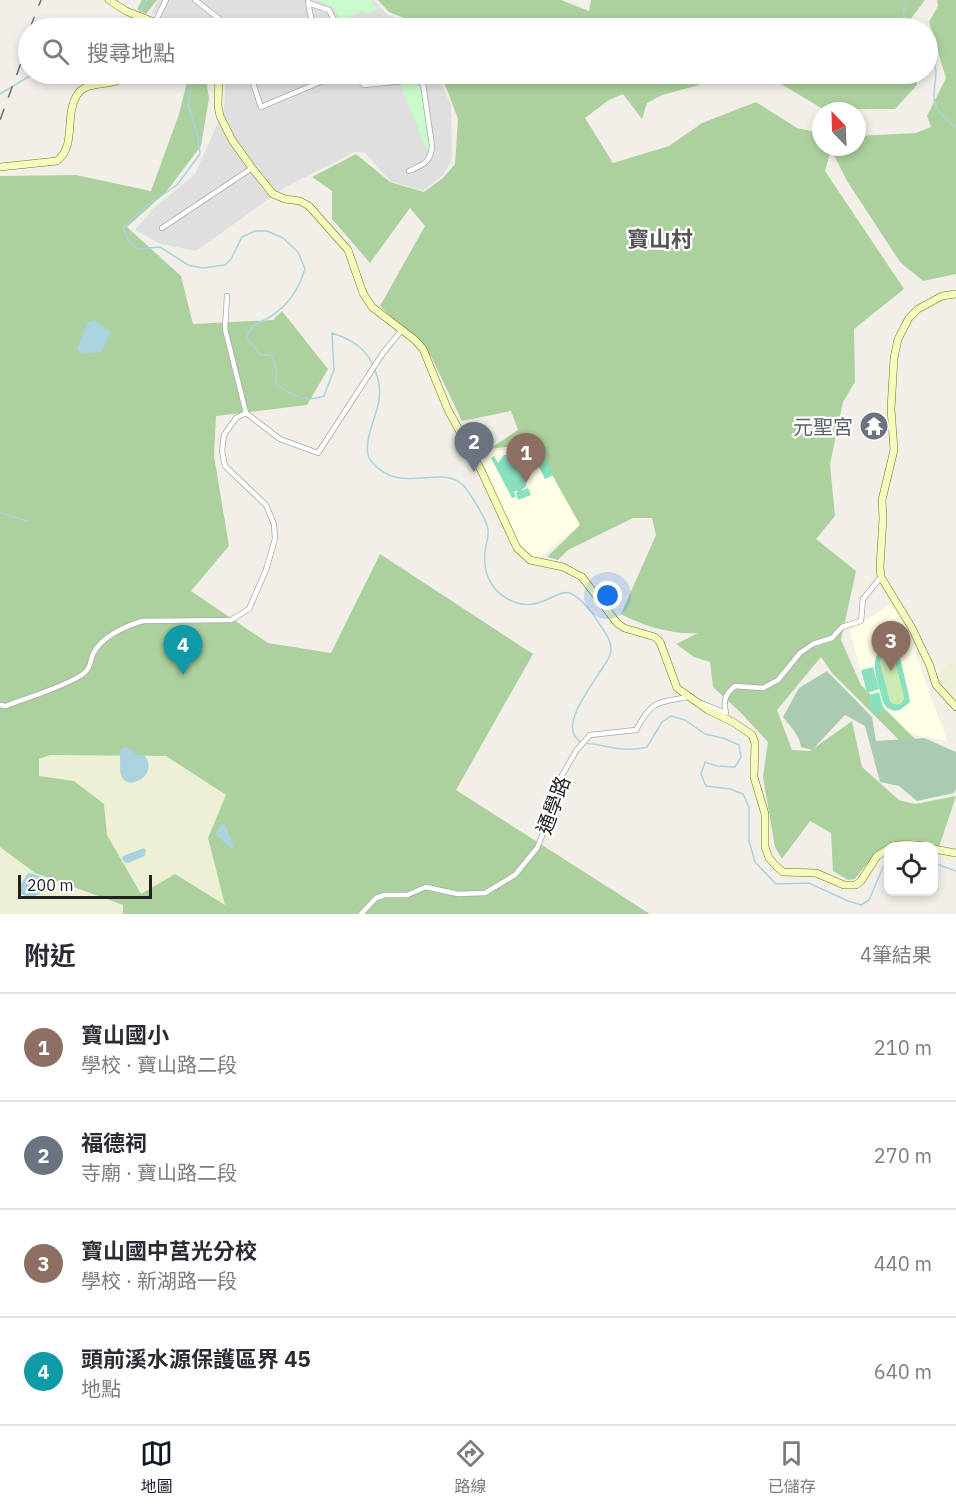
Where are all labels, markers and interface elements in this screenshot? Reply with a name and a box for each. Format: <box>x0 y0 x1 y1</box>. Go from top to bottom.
search box <box>18 18 938 84</box>
icon: search <box>39 35 72 68</box>
text: 搜尋地點 <box>87 38 175 67</box>
north arrow <box>812 102 866 156</box>
district label: 寶山村 <box>627 224 693 253</box>
temple icon: 元聖宮 <box>858 410 890 442</box>
place label: 元聖宮 <box>793 413 853 440</box>
pin: 2 <box>454 422 494 472</box>
pin: 1 <box>506 434 546 483</box>
your location <box>593 581 622 610</box>
pin: 3 <box>872 622 910 671</box>
pin: 4 <box>164 626 202 675</box>
street label: 通學路 <box>530 772 576 838</box>
map controls <box>884 842 938 896</box>
button: locate <box>884 842 938 896</box>
scale bar <box>18 872 152 900</box>
text: 200 m <box>27 875 74 895</box>
text: 附近 <box>24 938 76 972</box>
text: 4筆結果 <box>860 941 932 968</box>
text: 寶山國小 <box>81 1020 169 1049</box>
text: 1 <box>38 1034 50 1061</box>
text: 210 m <box>874 1034 932 1061</box>
text: 學校 · 寶山路二段 <box>81 1051 237 1078</box>
text: 福德祠 <box>81 1128 147 1157</box>
text: 2 <box>38 1142 50 1169</box>
text: 270 m <box>874 1142 932 1169</box>
text: 寺廟 · 寶山路二段 <box>81 1159 237 1186</box>
text: 寶山國中莒光分校 <box>81 1236 257 1265</box>
text: 3 <box>38 1250 50 1277</box>
text: 440 m <box>874 1250 932 1277</box>
text: 學校 · 新湖路一段 <box>81 1267 237 1294</box>
text: 頭前溪水源保護區界 45 <box>81 1344 311 1373</box>
text: 4 <box>38 1358 50 1385</box>
text: 640 m <box>874 1358 932 1385</box>
text: 地點 <box>81 1375 121 1402</box>
tab: 地圖 <box>140 1437 173 1497</box>
tab: 路線 <box>454 1437 487 1497</box>
tab: 已儲存 <box>768 1437 816 1497</box>

